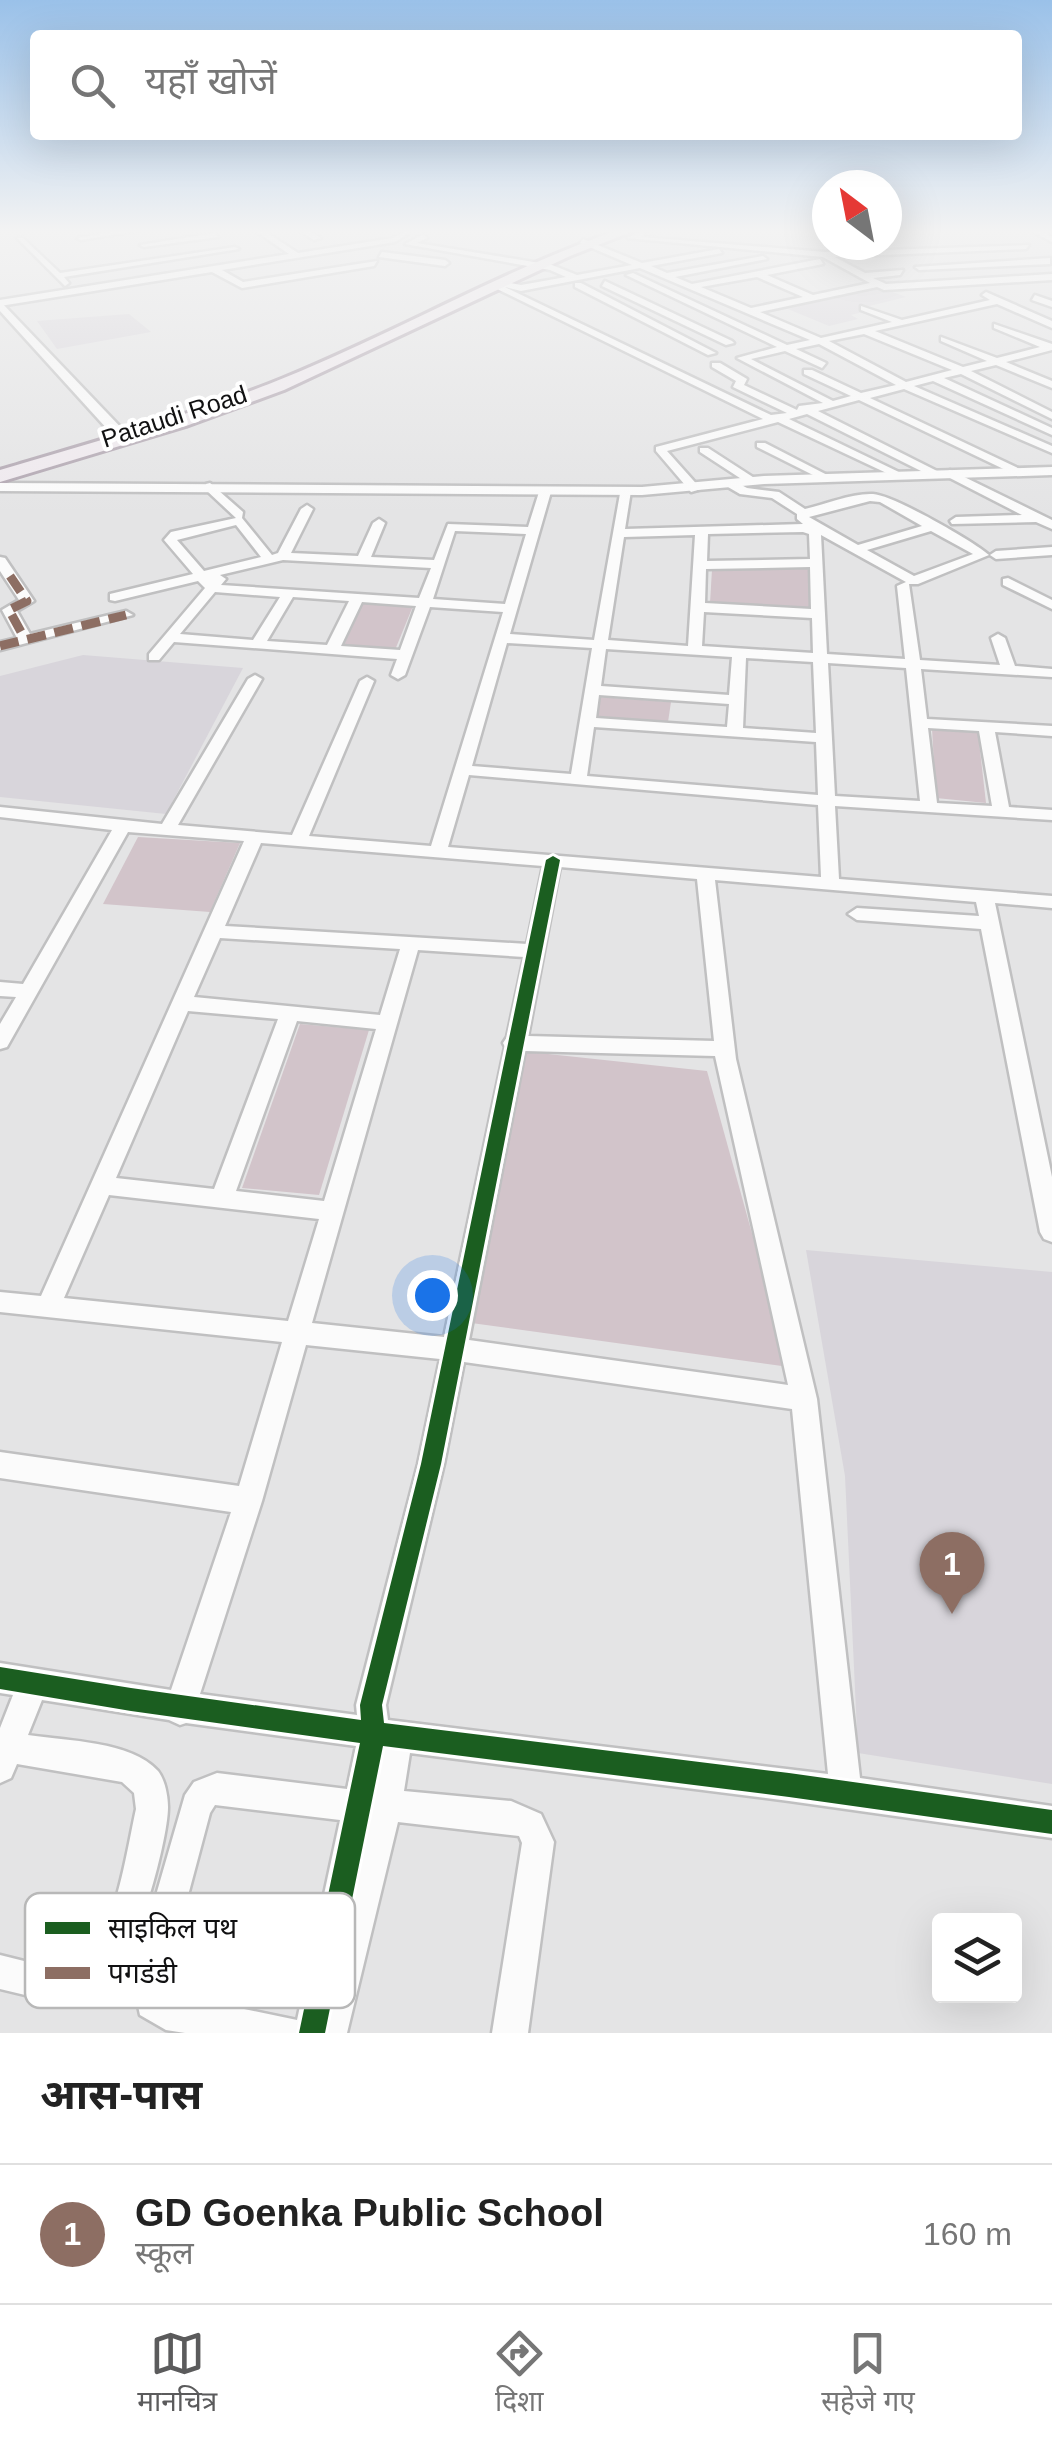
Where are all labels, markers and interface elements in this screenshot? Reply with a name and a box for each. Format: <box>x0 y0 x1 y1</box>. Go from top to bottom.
search box <box>30 30 1022 140</box>
icon: search <box>65 58 120 113</box>
text: यहाँ खोजें <box>145 60 277 102</box>
north arrow <box>812 170 902 260</box>
street label: Pataudi Road <box>98 379 250 453</box>
your location <box>407 1270 458 1321</box>
pin: 1 <box>920 1532 984 1614</box>
legend <box>25 1893 355 2008</box>
text: साइकिल पथ <box>108 1912 238 1944</box>
map controls <box>932 1913 1022 2003</box>
button: layers <box>932 1913 1022 2003</box>
text: पगडंडी <box>108 1957 178 1989</box>
text: आस-पास <box>40 2071 202 2118</box>
text: GD Goenka Public School <box>135 2192 604 2234</box>
text: 1 <box>64 2216 81 2252</box>
text: 160 m <box>923 2216 1012 2252</box>
text: स्कूल <box>135 2235 194 2271</box>
tab: मानचित्र <box>137 2326 217 2422</box>
tab: दिशा <box>492 2326 547 2422</box>
tab: सहेजे गए <box>821 2326 915 2422</box>

